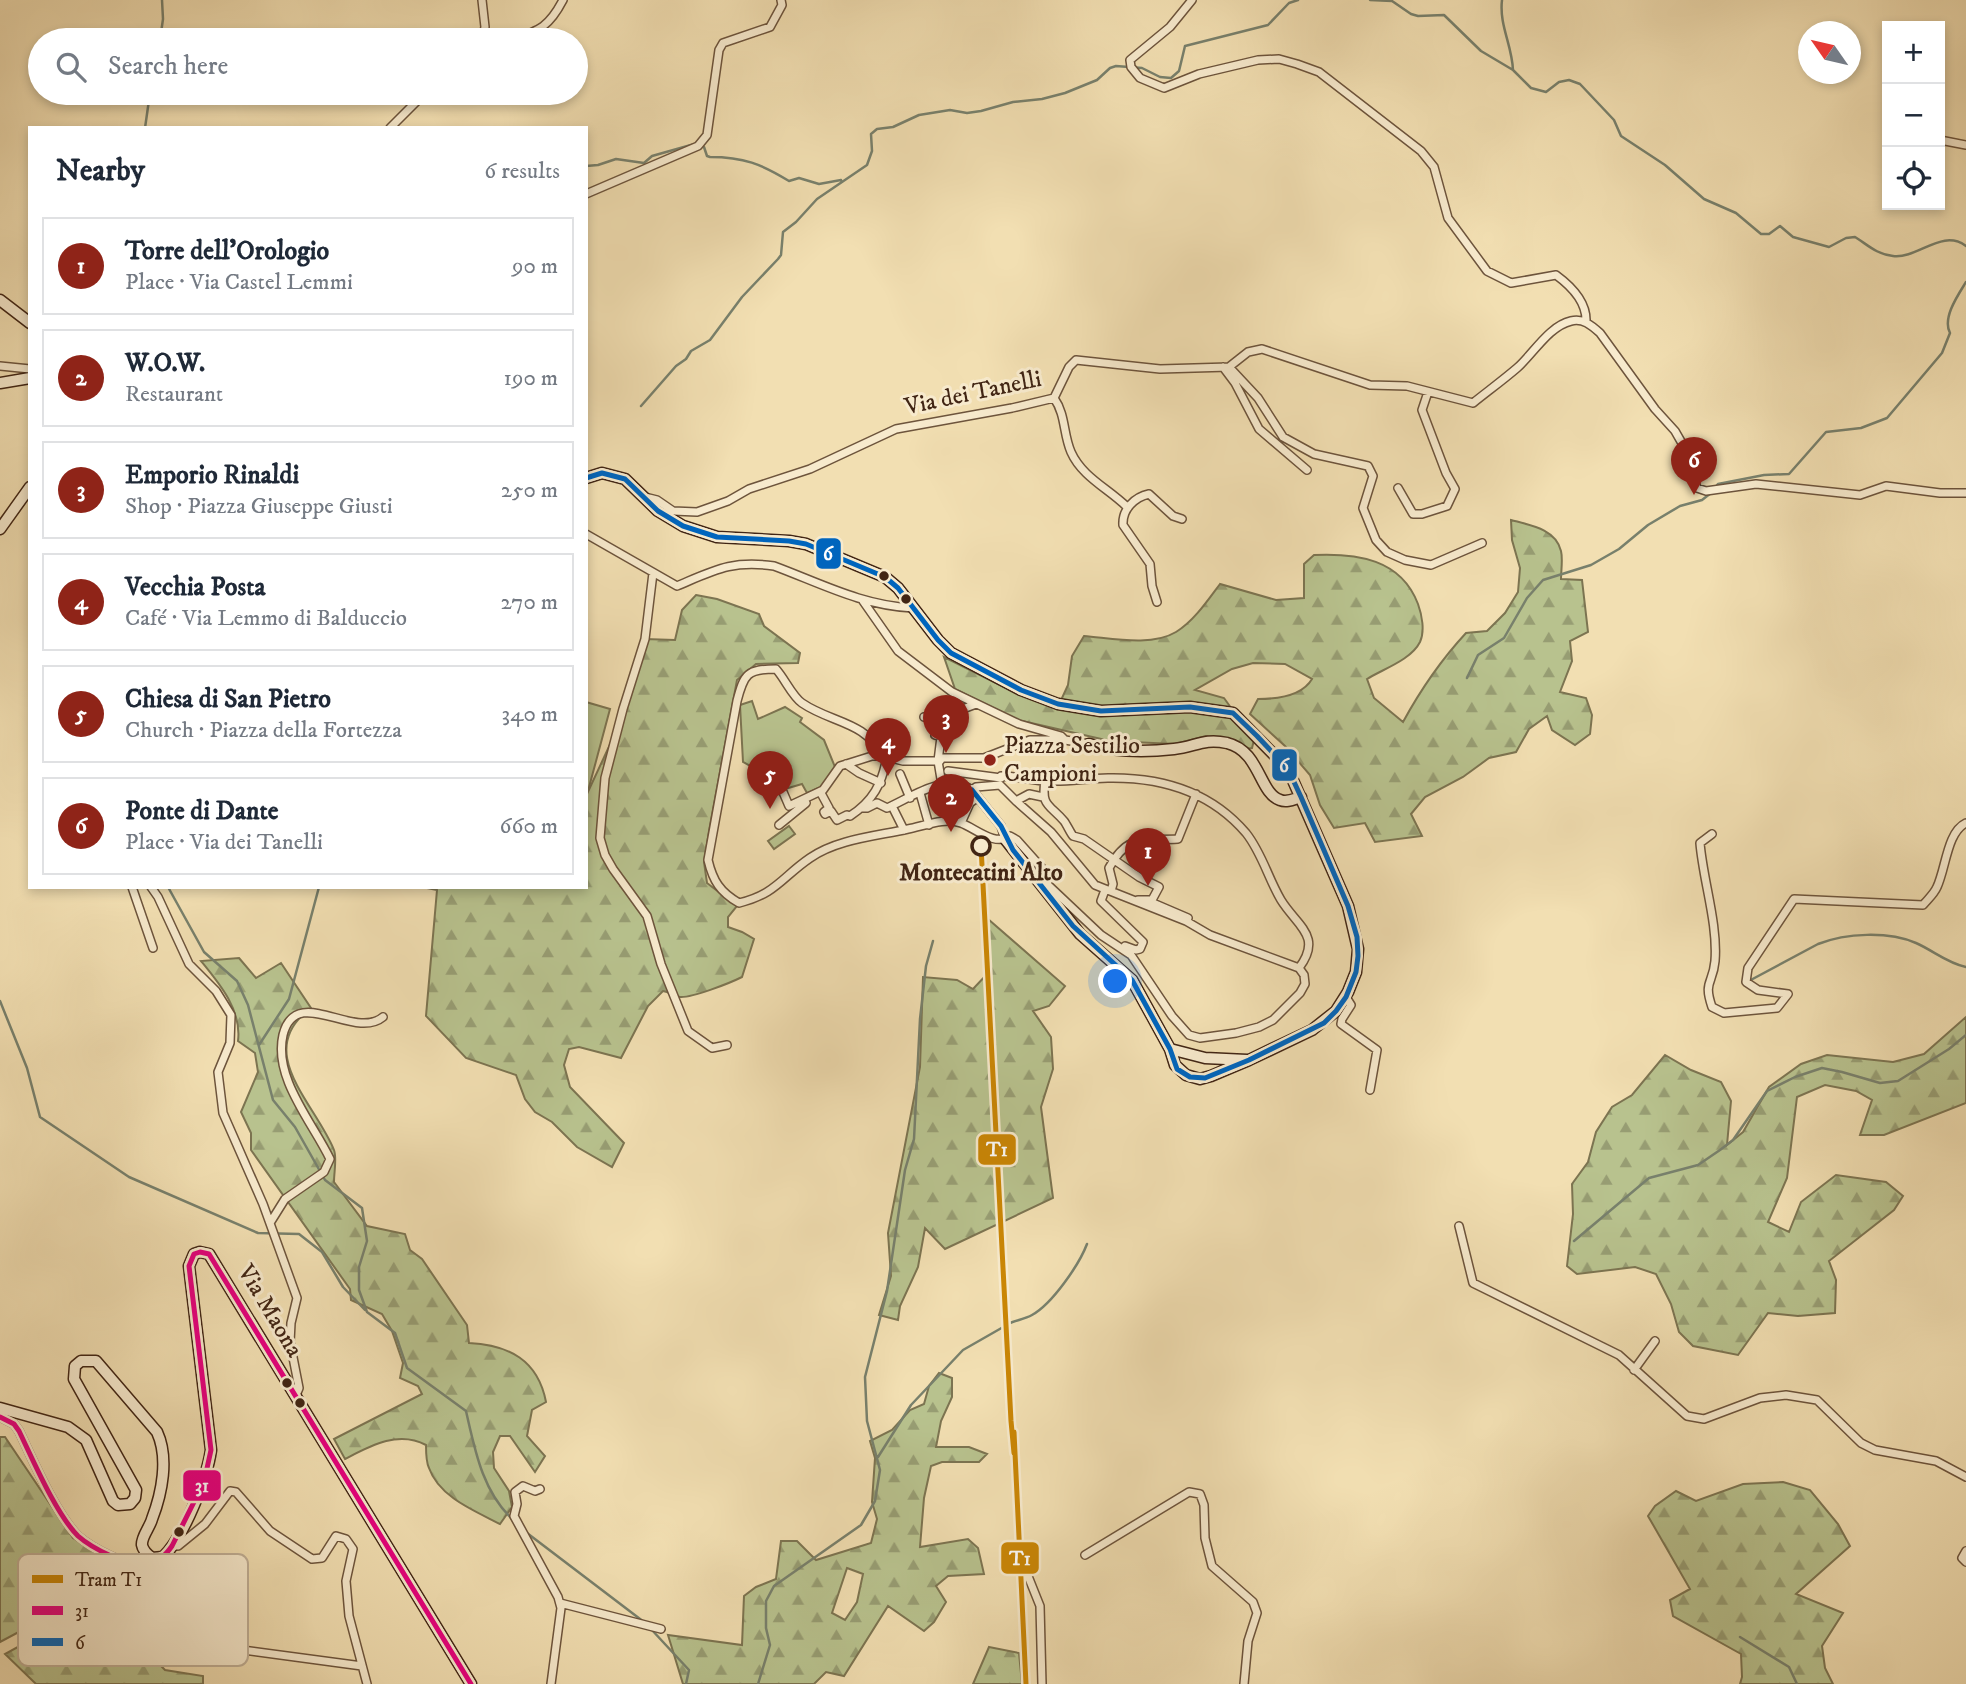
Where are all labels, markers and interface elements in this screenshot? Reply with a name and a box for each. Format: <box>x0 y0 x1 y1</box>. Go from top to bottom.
north arrow <box>1798 21 1861 84</box>
map controls <box>1882 21 1945 210</box>
button: + <box>1882 21 1945 84</box>
search box <box>28 28 588 105</box>
icon: search <box>52 48 90 86</box>
text: Search here <box>108 50 228 83</box>
button: − <box>1882 84 1945 147</box>
button: locate <box>1882 147 1945 210</box>
text: Nearby <box>56 153 145 190</box>
text: 6 results <box>484 157 560 186</box>
text: Torre dell'Orologio <box>125 235 329 268</box>
text: 1 <box>77 252 85 281</box>
text: 90 m <box>512 252 558 281</box>
text: Place · Via Castel Lemmi <box>125 268 353 297</box>
text: W.O.W. <box>125 347 205 380</box>
text: 2 <box>75 364 87 393</box>
text: 190 m <box>504 364 558 393</box>
street label: Via dei Tanelli <box>901 364 1044 422</box>
text: Restaurant <box>125 380 223 409</box>
pin: 6 <box>1671 437 1717 495</box>
text: Emporio Rinaldi <box>125 459 299 492</box>
text: 3 <box>77 476 85 505</box>
text: 250 m <box>501 476 558 505</box>
text: Shop · Piazza Giuseppe Giusti <box>125 492 393 521</box>
line badge: 6 <box>815 537 842 570</box>
text: 6 <box>823 543 834 566</box>
unlabelled marker <box>877 569 891 583</box>
text: Vecchia Posta <box>125 571 266 604</box>
text: 4 <box>74 588 88 617</box>
text: 270 m <box>501 588 558 617</box>
unlabelled marker <box>899 592 913 606</box>
text: Café · Via Lemmo di Balduccio <box>125 604 407 633</box>
text: Chiesa di San Pietro <box>125 683 331 716</box>
pin: 3 <box>923 695 969 753</box>
text: 5 <box>75 700 87 729</box>
text: 340 m <box>502 700 558 729</box>
text: Church · Piazza della Fortezza <box>125 716 402 745</box>
pin: 4 <box>865 718 911 776</box>
place label: Piazza Sestilio Campioni <box>1004 731 1140 789</box>
line badge: 6 <box>1271 748 1298 782</box>
pin: 5 <box>747 751 793 809</box>
marker: Piazza Sestilio Campioni <box>982 752 998 768</box>
text: 6 <box>1279 755 1290 778</box>
pin: 2 <box>928 774 974 832</box>
text: Ponte di Dante <box>125 795 279 828</box>
text: 6 <box>75 812 87 841</box>
text: 660 m <box>499 812 558 841</box>
text: Place · Via dei Tanelli <box>125 828 323 857</box>
pin: 1 <box>1125 828 1171 886</box>
marker: Montecatini Alto <box>971 836 991 856</box>
place label: Montecatini Alto <box>899 858 1063 888</box>
your location <box>1098 964 1132 998</box>
line badge: T1 <box>977 1133 1017 1166</box>
text: T1 <box>985 1139 1008 1162</box>
street label: Via Maona <box>230 1258 310 1364</box>
unlabelled marker <box>280 1376 294 1390</box>
unlabelled marker <box>293 1396 307 1410</box>
line badge: 31 <box>182 1469 222 1502</box>
text: 31 <box>195 1475 209 1498</box>
unlabelled marker <box>172 1525 186 1539</box>
line badge: T1 <box>1000 1541 1040 1575</box>
text: T1 <box>1008 1548 1031 1571</box>
legend <box>18 1554 248 1666</box>
text: Tram T1 <box>75 1569 142 1592</box>
text: 31 <box>75 1600 89 1623</box>
text: 6 <box>75 1632 86 1655</box>

